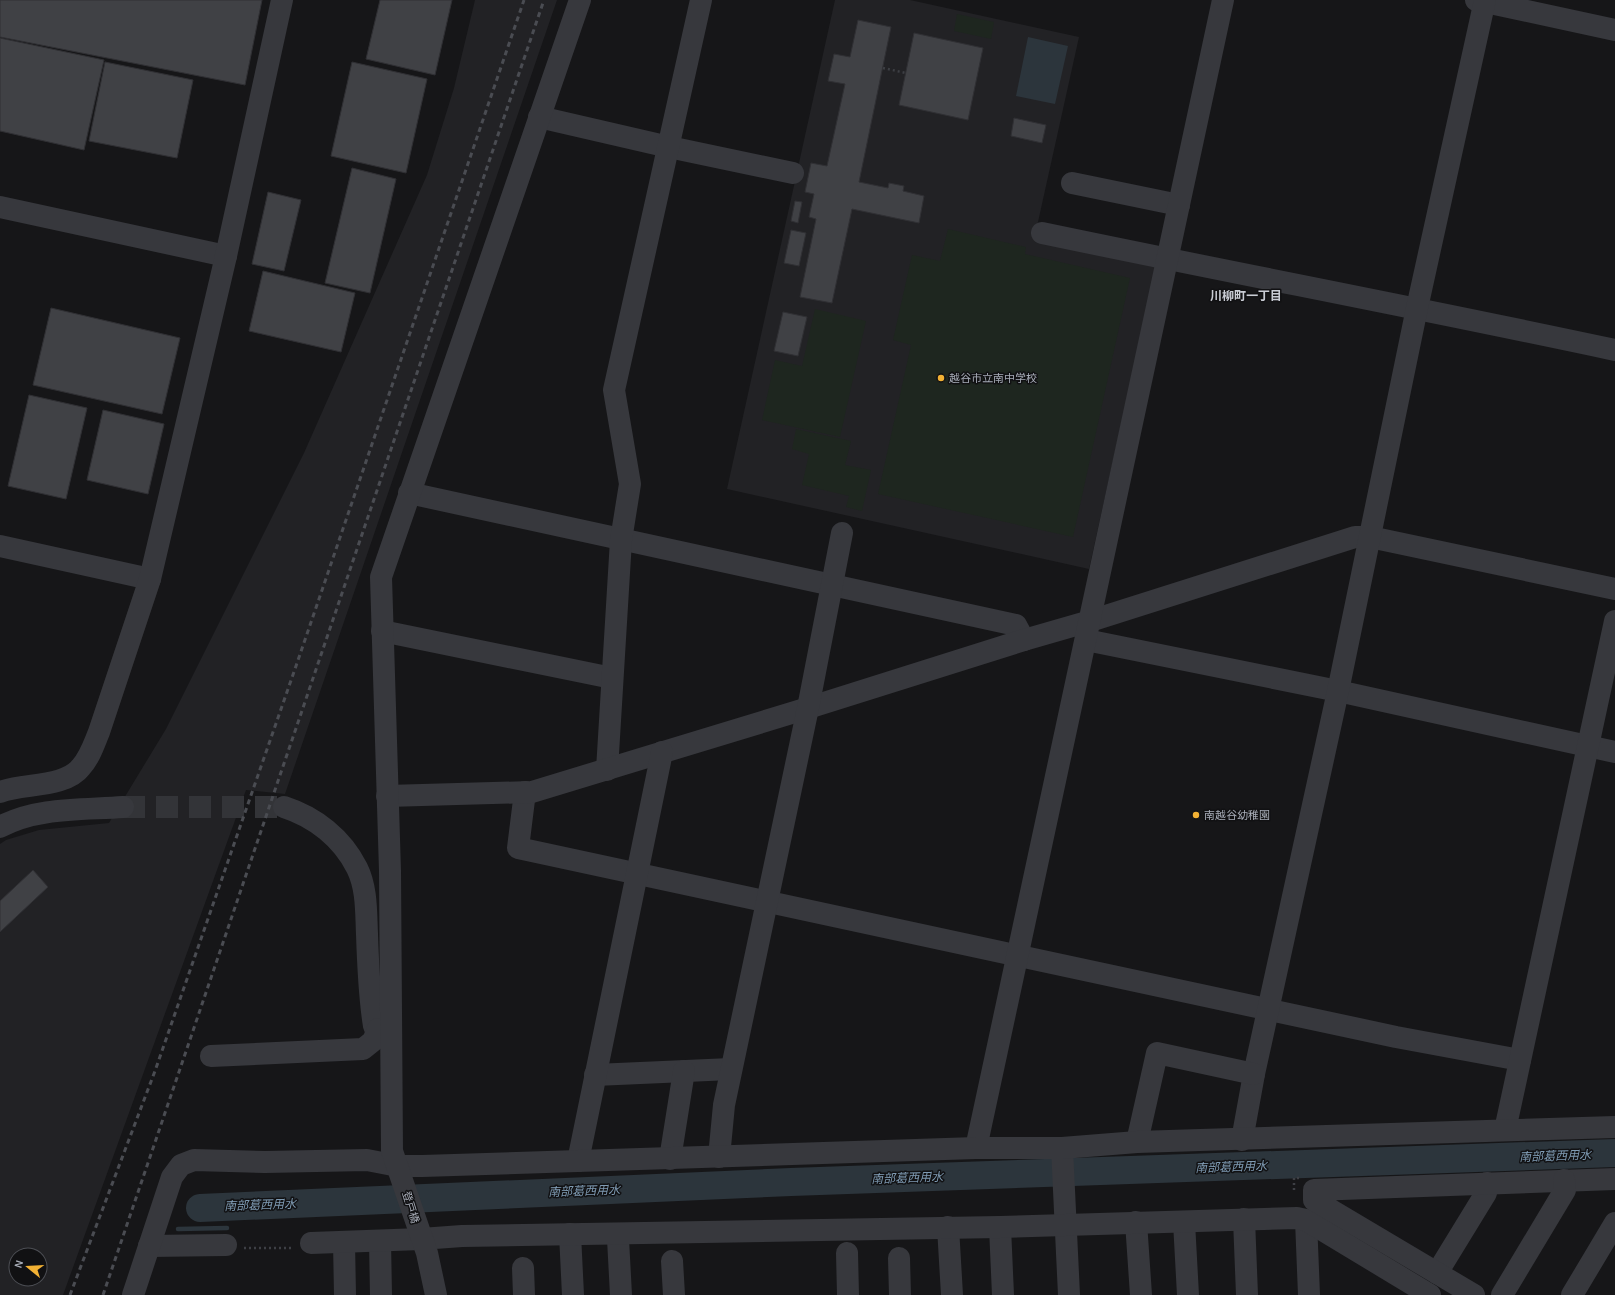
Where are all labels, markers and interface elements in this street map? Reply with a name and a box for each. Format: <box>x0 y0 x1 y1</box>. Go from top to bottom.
district label: 川柳町一丁目 <box>1210 289 1282 303</box>
place label: 越谷市立南中学校 <box>949 372 1037 385</box>
marker: 越谷市立南中学校 <box>936 373 946 383</box>
place label: 南越谷幼稚園 <box>1204 809 1270 822</box>
marker: 南越谷幼稚園 <box>1191 810 1201 820</box>
water label: 南部葛西用水 <box>1519 1148 1593 1164</box>
water label: 南部葛西用水 <box>1195 1159 1269 1175</box>
water label: 南部葛西用水 <box>871 1170 945 1186</box>
water label: 南部葛西用水 <box>548 1183 622 1199</box>
street label: 登戸橋 <box>399 1189 422 1225</box>
water label: 南部葛西用水 <box>224 1197 298 1213</box>
north arrow <box>8 1247 48 1287</box>
text: N <box>12 1258 26 1270</box>

